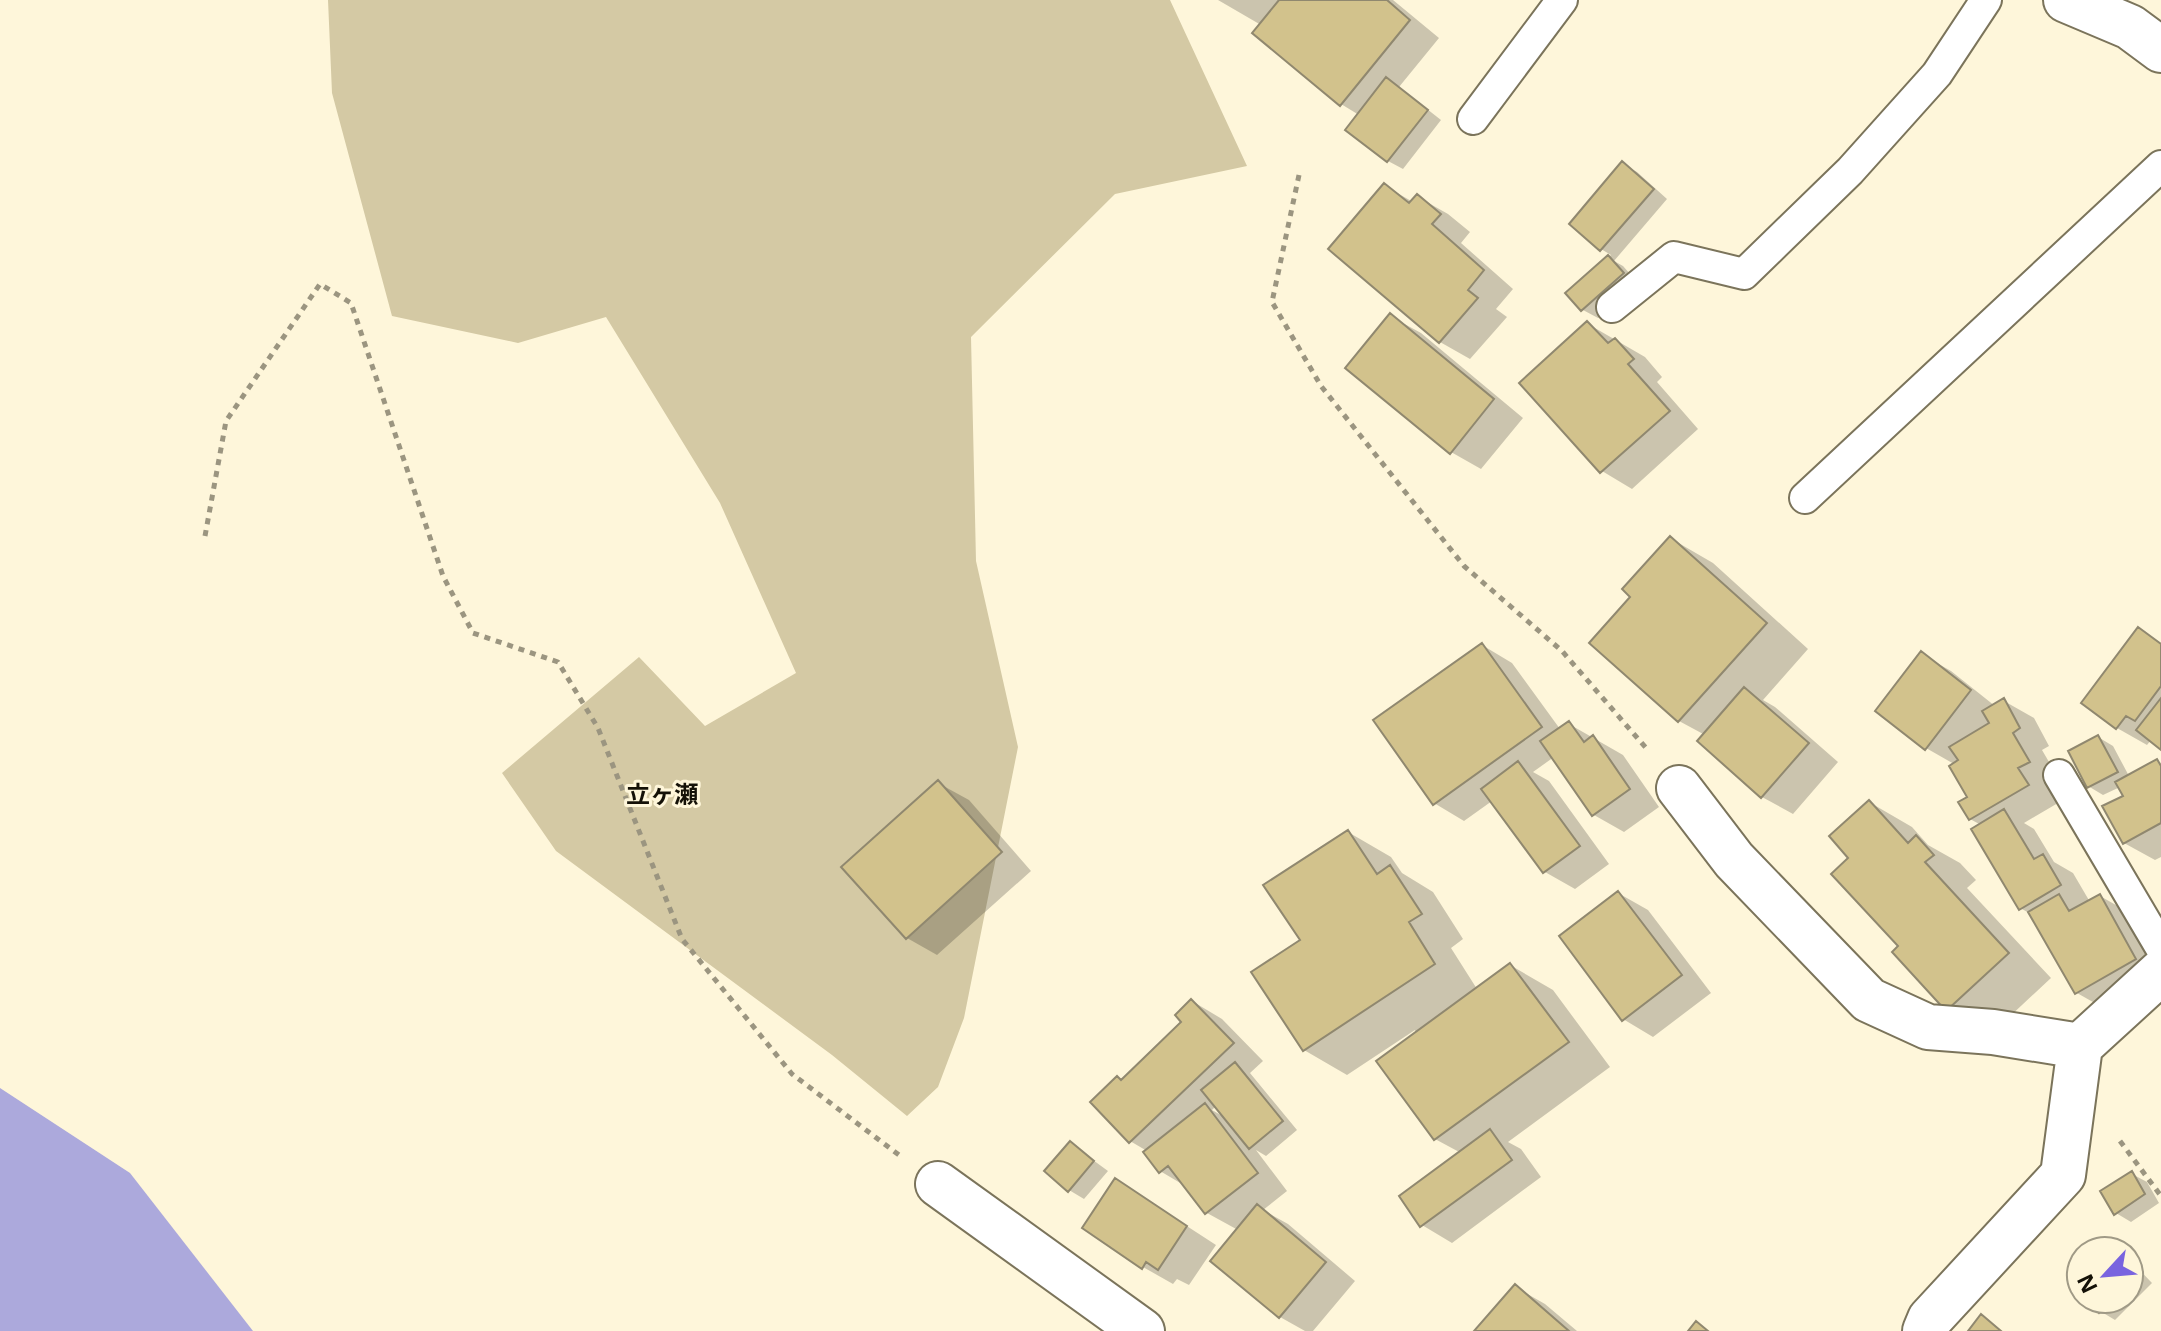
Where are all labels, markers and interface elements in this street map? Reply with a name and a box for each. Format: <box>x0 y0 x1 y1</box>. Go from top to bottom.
district label: 立ヶ瀬 <box>626 777 698 810</box>
north arrow <box>2065 1235 2145 1315</box>
text: N <box>2069 1270 2104 1299</box>

